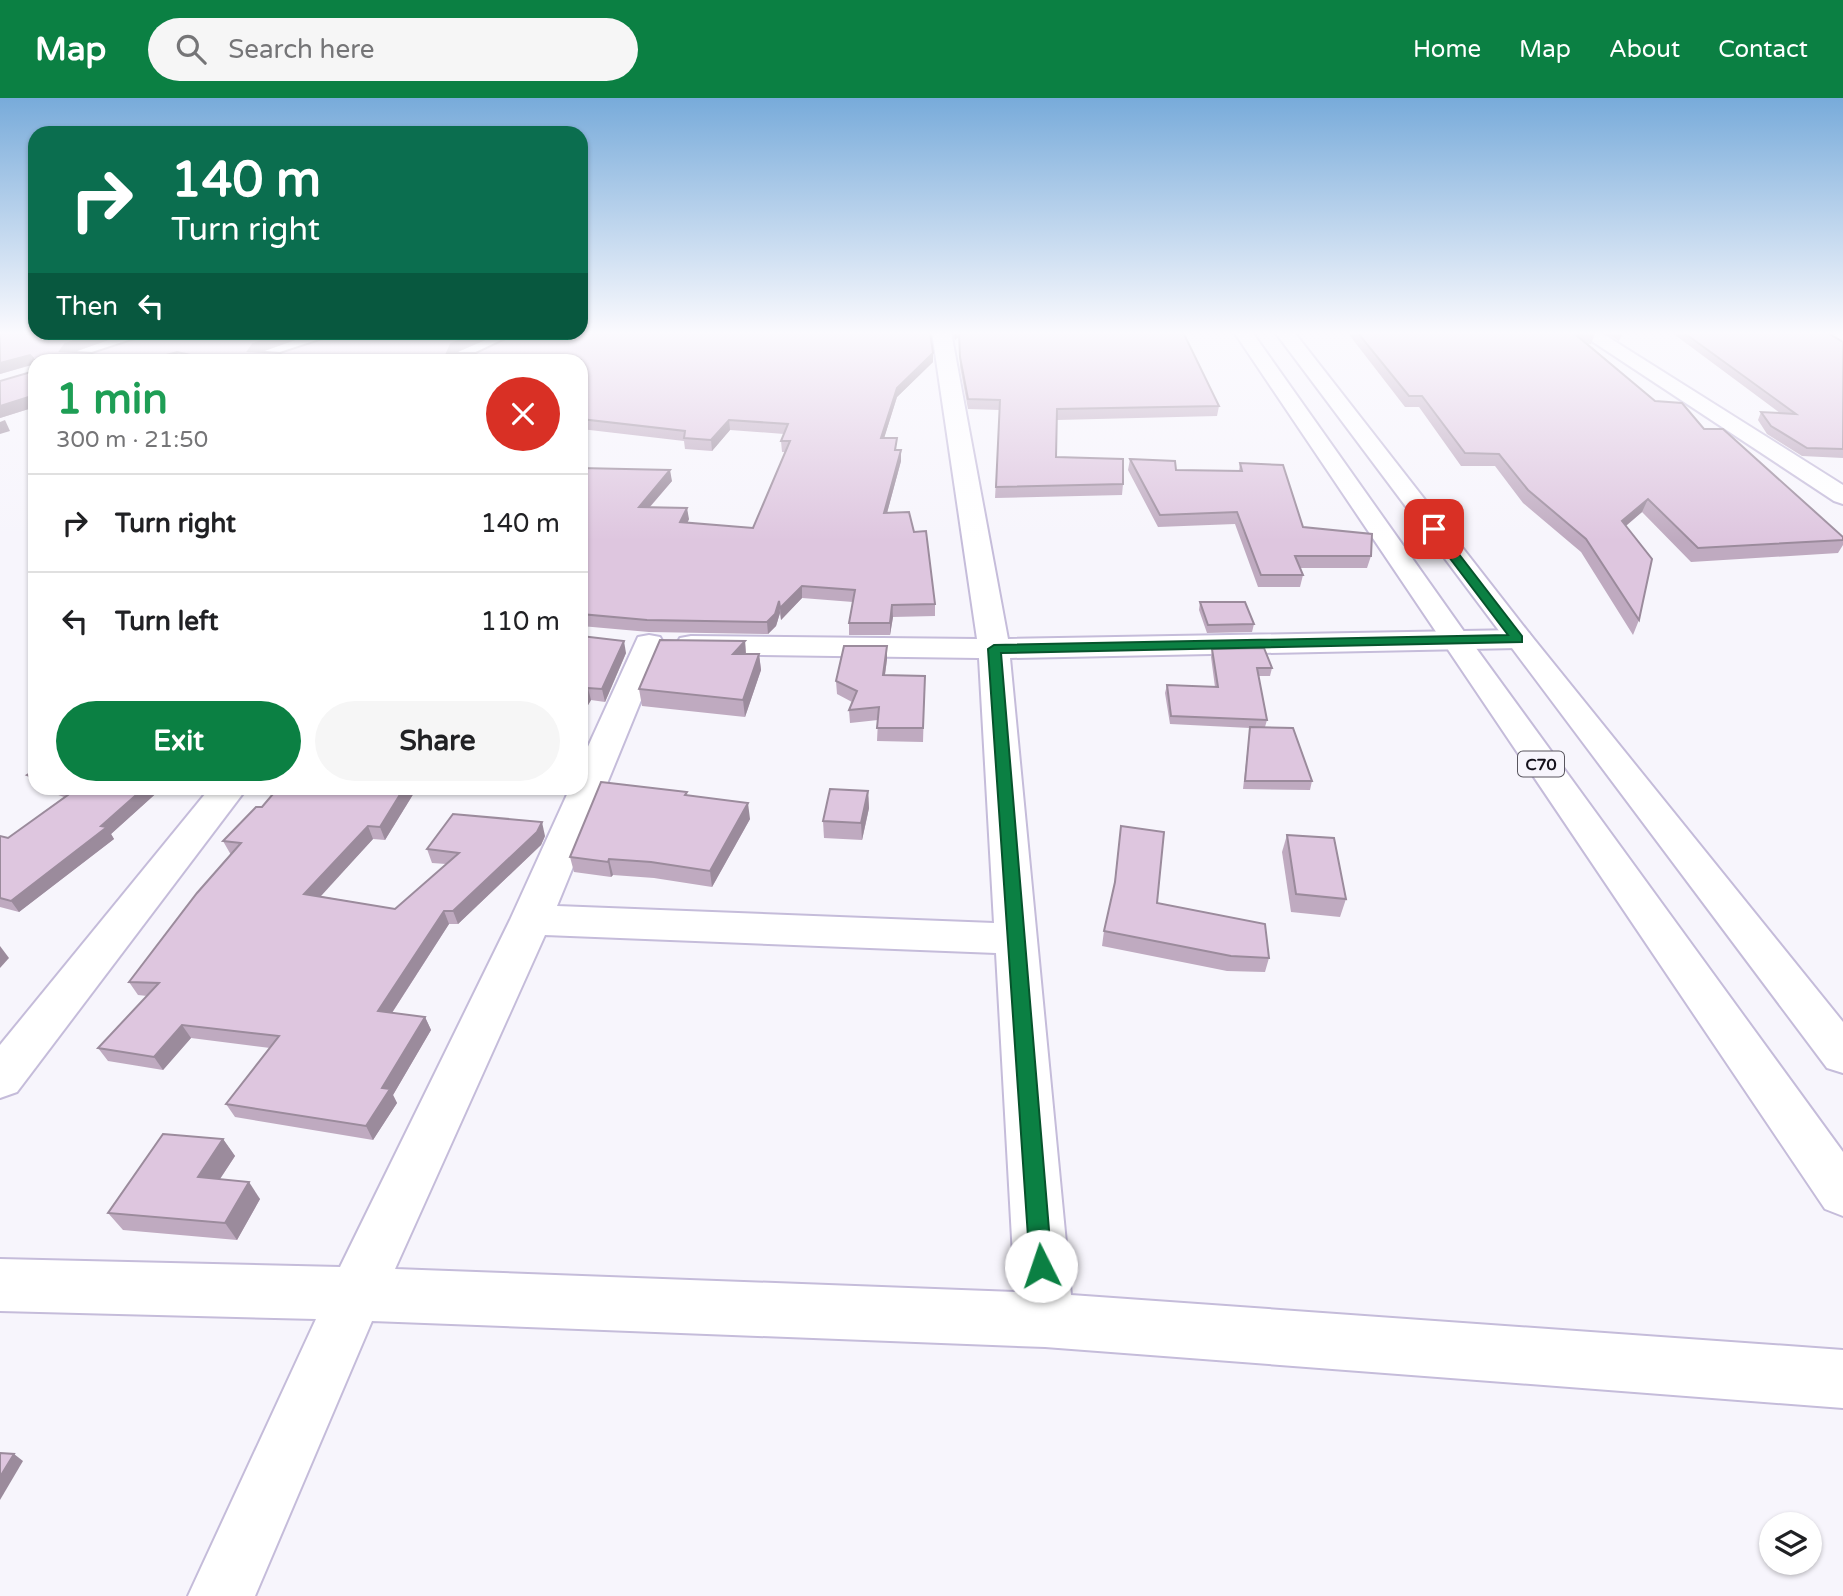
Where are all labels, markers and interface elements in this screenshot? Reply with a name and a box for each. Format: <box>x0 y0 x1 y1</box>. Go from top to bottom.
search box <box>148 18 638 81</box>
text: Map <box>35 30 106 69</box>
icon: search <box>172 30 210 68</box>
text: Search here <box>228 34 374 65</box>
text: Home <box>1413 35 1481 64</box>
text: Map <box>1519 35 1571 64</box>
text: About <box>1609 35 1680 64</box>
text: Contact <box>1718 35 1808 64</box>
text: 140 m <box>171 151 321 210</box>
icon: right <box>56 154 147 245</box>
text: Turn right <box>171 211 320 249</box>
icon: left <box>132 287 170 325</box>
text: Then <box>56 291 118 322</box>
text: 1 min <box>56 374 168 425</box>
button: close <box>486 377 560 451</box>
text: 300 m · 21:50 <box>56 426 208 454</box>
pin <box>1404 499 1464 559</box>
icon: right <box>56 504 94 542</box>
text: Turn right <box>115 508 236 539</box>
text: 140 m <box>480 508 560 539</box>
icon: arrive <box>1415 510 1453 548</box>
icon: left <box>56 602 94 640</box>
text: Turn left <box>115 606 218 637</box>
text: 110 m <box>480 606 560 637</box>
button: Exit <box>56 701 301 781</box>
button: Share <box>315 701 560 781</box>
road number: C70 <box>1518 751 1564 776</box>
position arrow <box>1004 1229 1078 1303</box>
map controls <box>1759 1512 1822 1575</box>
button: layers <box>1759 1512 1822 1575</box>

